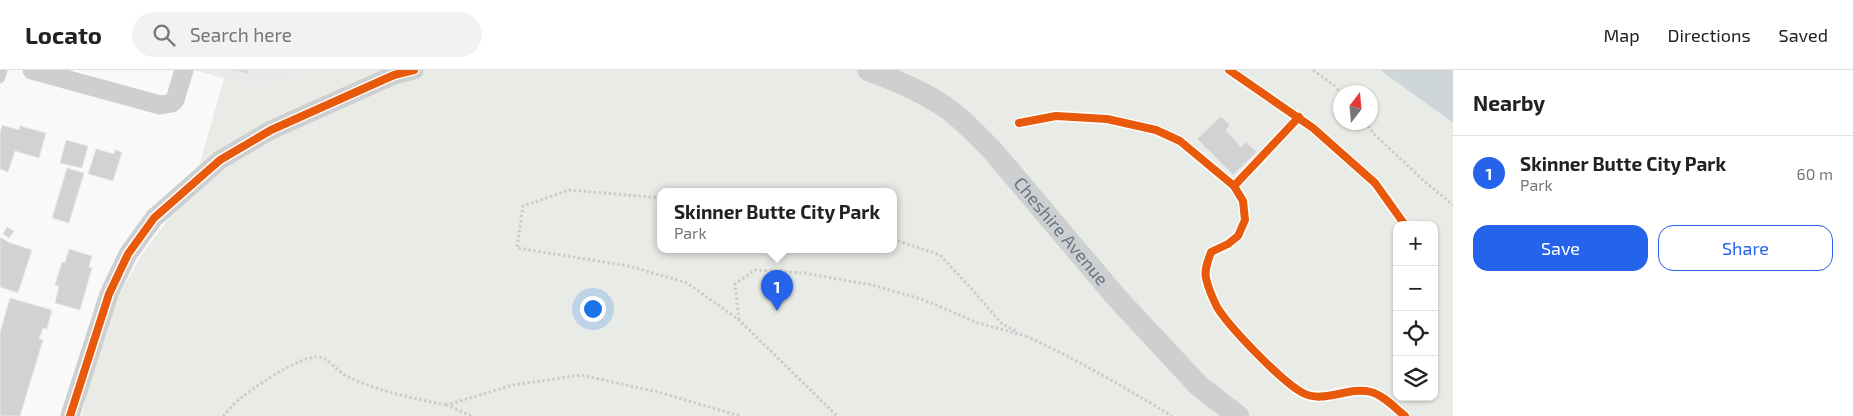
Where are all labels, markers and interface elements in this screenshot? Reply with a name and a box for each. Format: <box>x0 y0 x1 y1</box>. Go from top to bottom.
search box <box>132 12 482 57</box>
text: Locato <box>25 20 102 49</box>
icon: search <box>150 21 178 49</box>
text: Search here <box>190 23 292 46</box>
text: Map <box>1603 24 1640 46</box>
text: Directions <box>1668 24 1751 46</box>
text: Saved <box>1779 24 1828 46</box>
north arrow <box>1333 85 1378 130</box>
text: Nearby <box>1473 90 1545 115</box>
text: Skinner Butte City Park <box>1520 152 1726 175</box>
text: 1 <box>1486 164 1492 183</box>
text: 60 m <box>1797 164 1833 183</box>
street label: Cheshire Avenue <box>1010 172 1114 289</box>
text: Park <box>1520 175 1553 194</box>
popup <box>657 188 897 253</box>
text: Skinner Butte City Park <box>674 200 880 223</box>
map controls <box>1393 221 1438 401</box>
button: + <box>1393 221 1438 266</box>
text: Park <box>674 223 707 242</box>
button: Save <box>1473 225 1648 271</box>
button: Share <box>1658 225 1833 271</box>
button: − <box>1393 266 1438 311</box>
pin: 1 <box>761 270 793 311</box>
your location <box>580 296 606 322</box>
button: locate <box>1393 311 1438 356</box>
button: layers <box>1393 356 1438 401</box>

